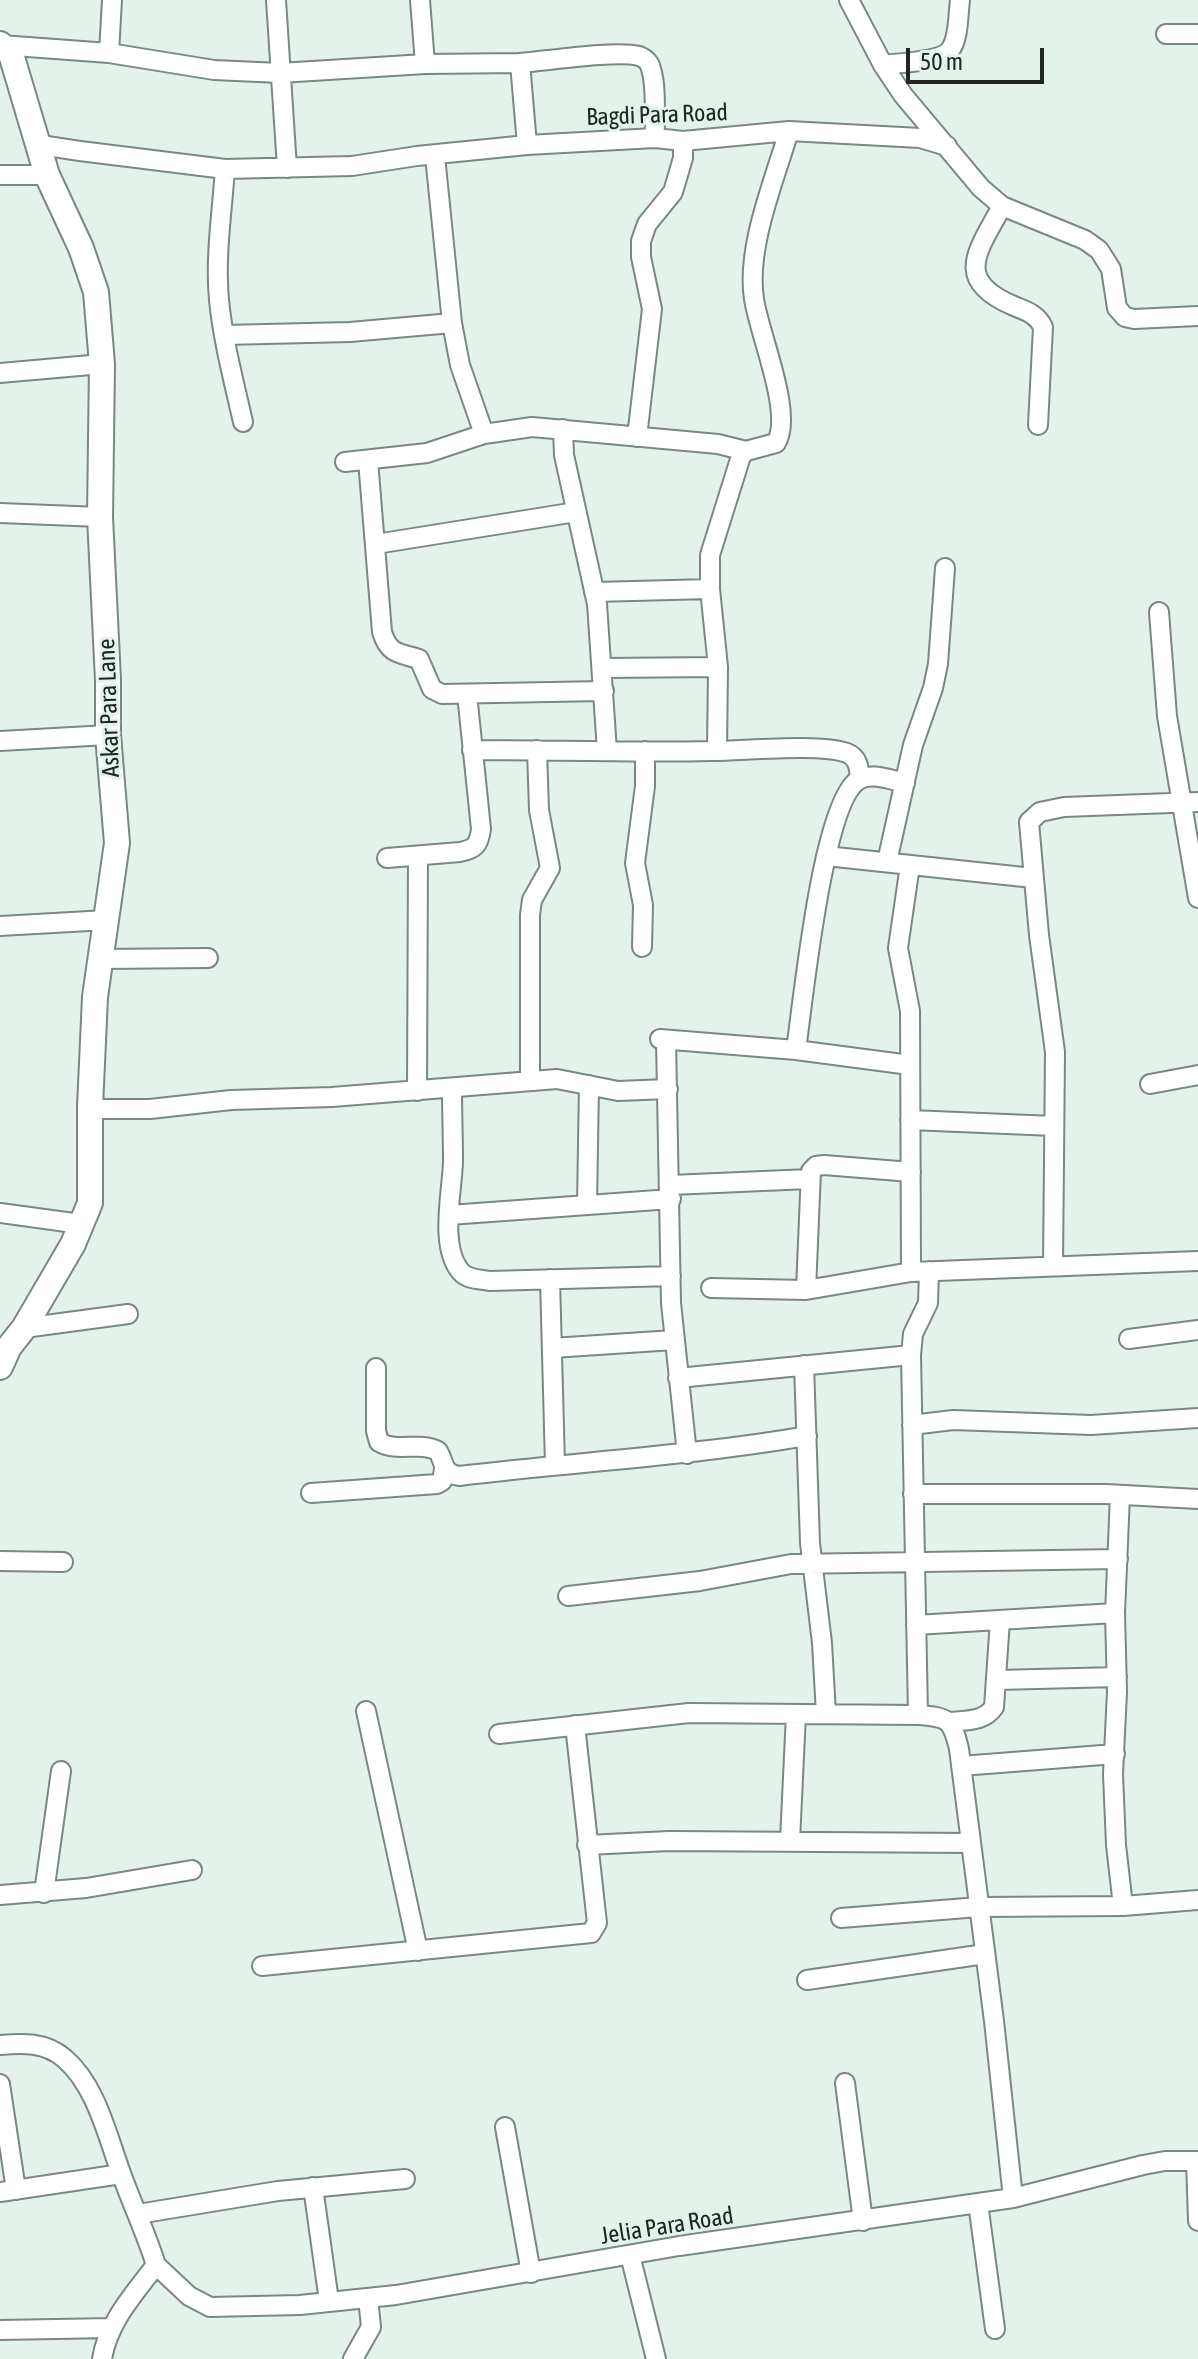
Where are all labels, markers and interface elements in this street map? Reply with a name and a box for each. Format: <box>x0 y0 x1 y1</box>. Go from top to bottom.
scale bar <box>910 32 1048 82</box>
text: 50 m <box>920 48 963 75</box>
street label: Bagdi Para Road <box>586 98 728 132</box>
street label: Askar Para Lane <box>92 638 126 778</box>
street label: Jelia Para Road <box>598 2201 736 2251</box>

